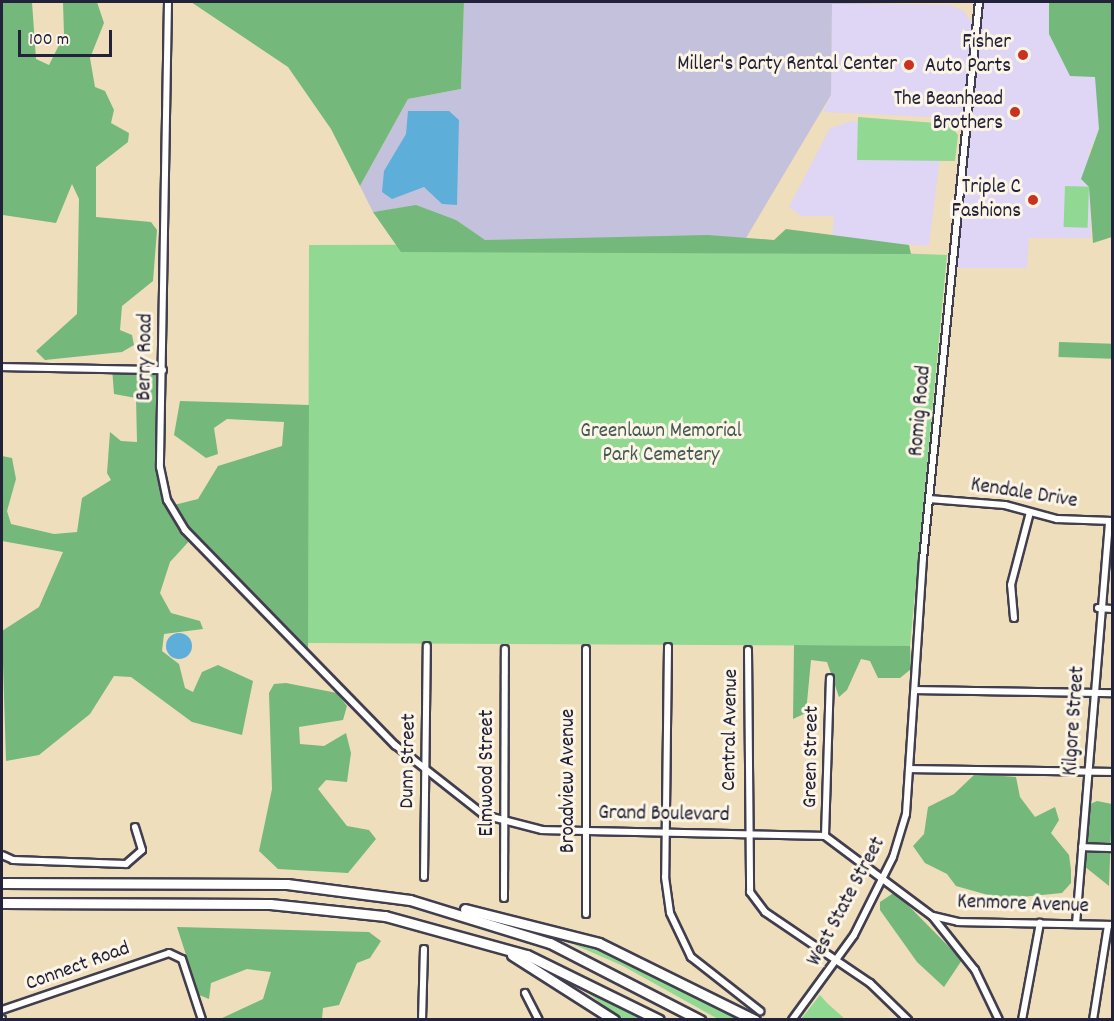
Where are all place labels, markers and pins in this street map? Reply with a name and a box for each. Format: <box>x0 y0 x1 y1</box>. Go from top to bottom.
place label: Fisher Auto Parts <box>925 30 1011 80</box>
marker: Fisher Auto Parts <box>1016 48 1030 62</box>
place label: Miller's Party Rental Center <box>677 52 897 78</box>
marker: Miller's Party Rental Center <box>902 58 916 72</box>
place label: The Beanhead Brothers <box>894 87 1003 137</box>
marker: The Beanhead Brothers <box>1008 105 1022 119</box>
place label: Triple C Fashions <box>952 175 1021 225</box>
marker: Triple C Fashions <box>1026 193 1040 207</box>

